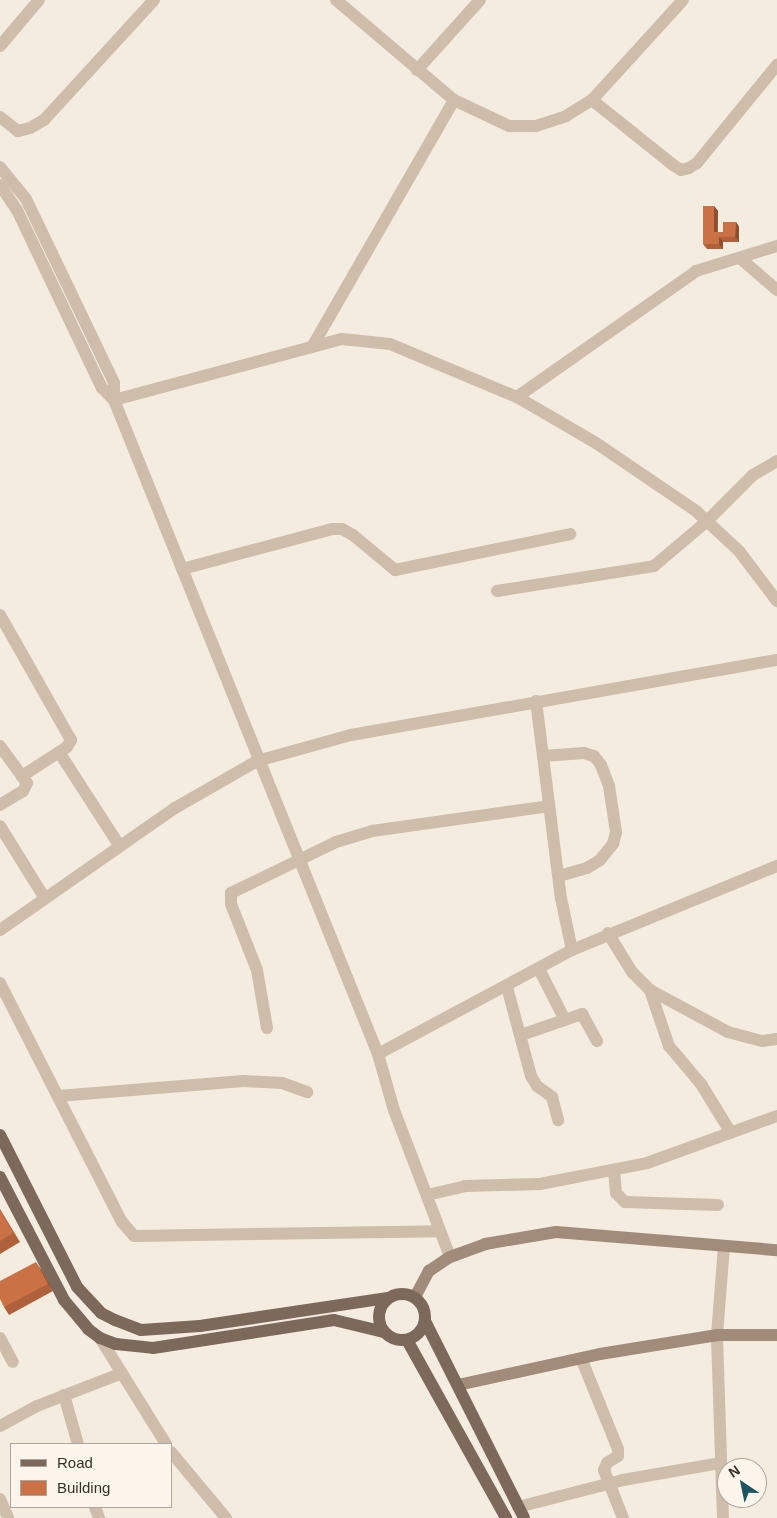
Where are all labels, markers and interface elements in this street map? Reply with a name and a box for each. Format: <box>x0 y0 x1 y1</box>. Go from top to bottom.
legend <box>10 1443 172 1508</box>
text: Road <box>57 1454 93 1471</box>
north arrow <box>717 1458 767 1508</box>
text: N <box>726 1462 743 1481</box>
text: Building <box>57 1479 110 1496</box>

